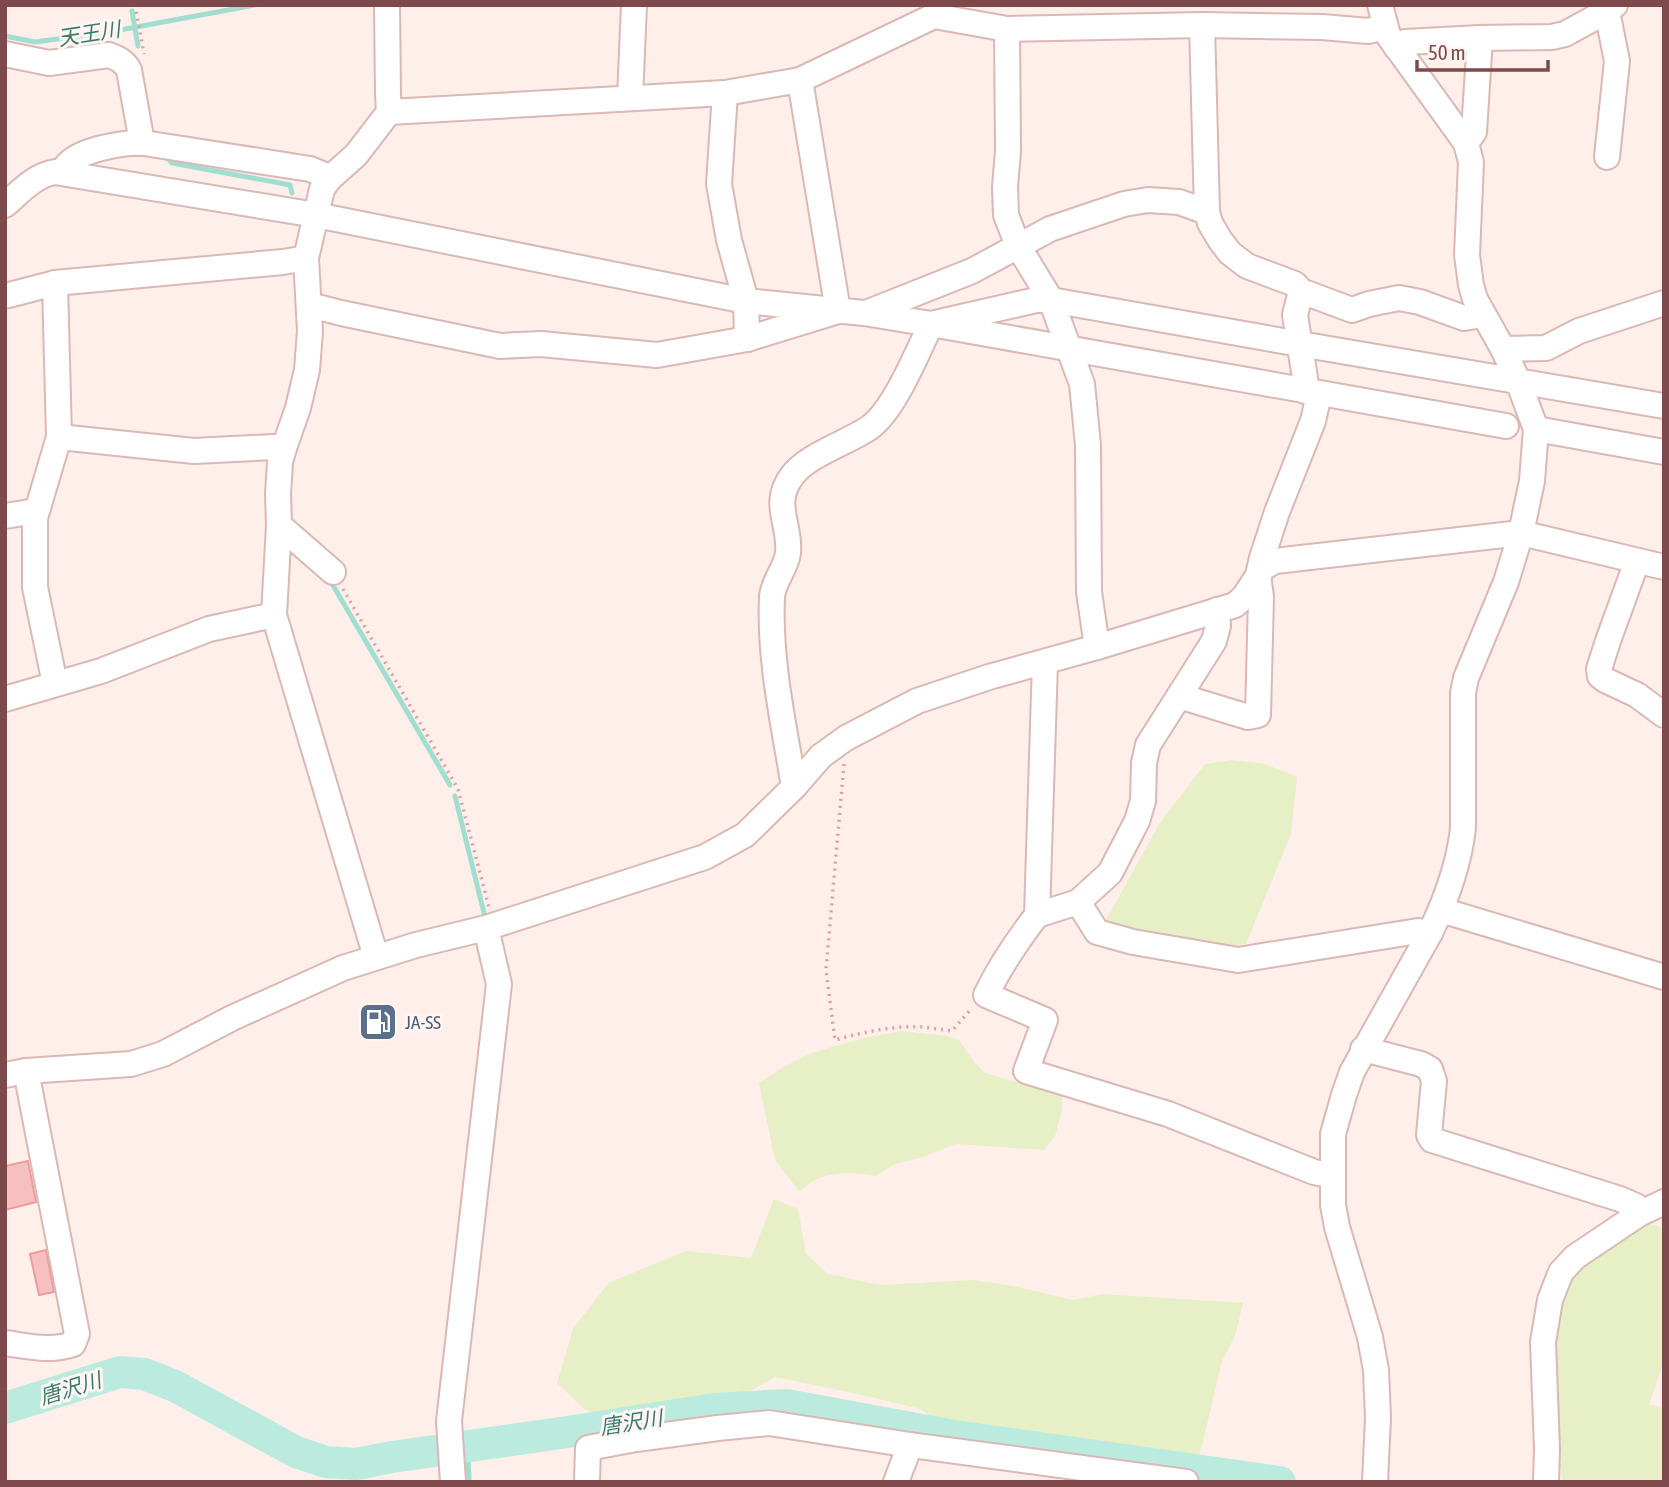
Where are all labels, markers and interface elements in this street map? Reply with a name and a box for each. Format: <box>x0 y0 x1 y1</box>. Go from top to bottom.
water label: 天王川 <box>56 16 124 50</box>
scale bar <box>1417 28 1548 72</box>
text: 50 m <box>1428 40 1466 64</box>
fuel station icon: JA-SS <box>357 1001 399 1043</box>
place label: JA-SS <box>405 1011 441 1033</box>
water label: 唐沢川 <box>36 1367 106 1409</box>
water label: 唐沢川 <box>598 1405 666 1439</box>

